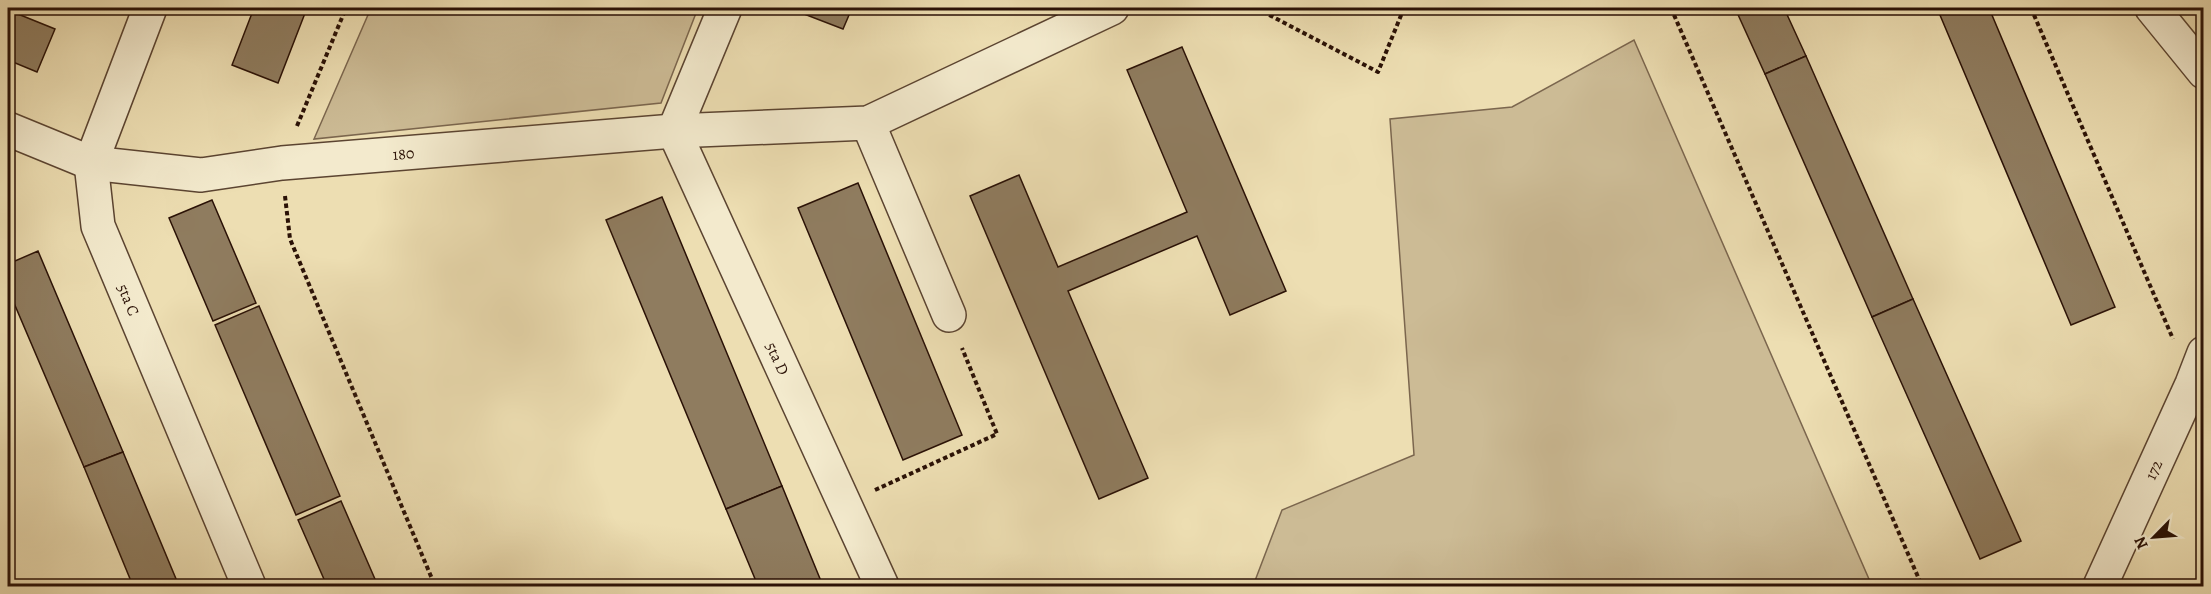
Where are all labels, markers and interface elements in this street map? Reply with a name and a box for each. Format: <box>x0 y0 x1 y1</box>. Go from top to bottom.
street label: 180 <box>392 142 415 166</box>
street label: 5ta C <box>111 281 144 319</box>
street label: 5ta D <box>760 339 794 379</box>
street label: 172 <box>2140 456 2168 484</box>
north arrow <box>2124 507 2184 567</box>
text: N <box>2129 533 2154 553</box>

